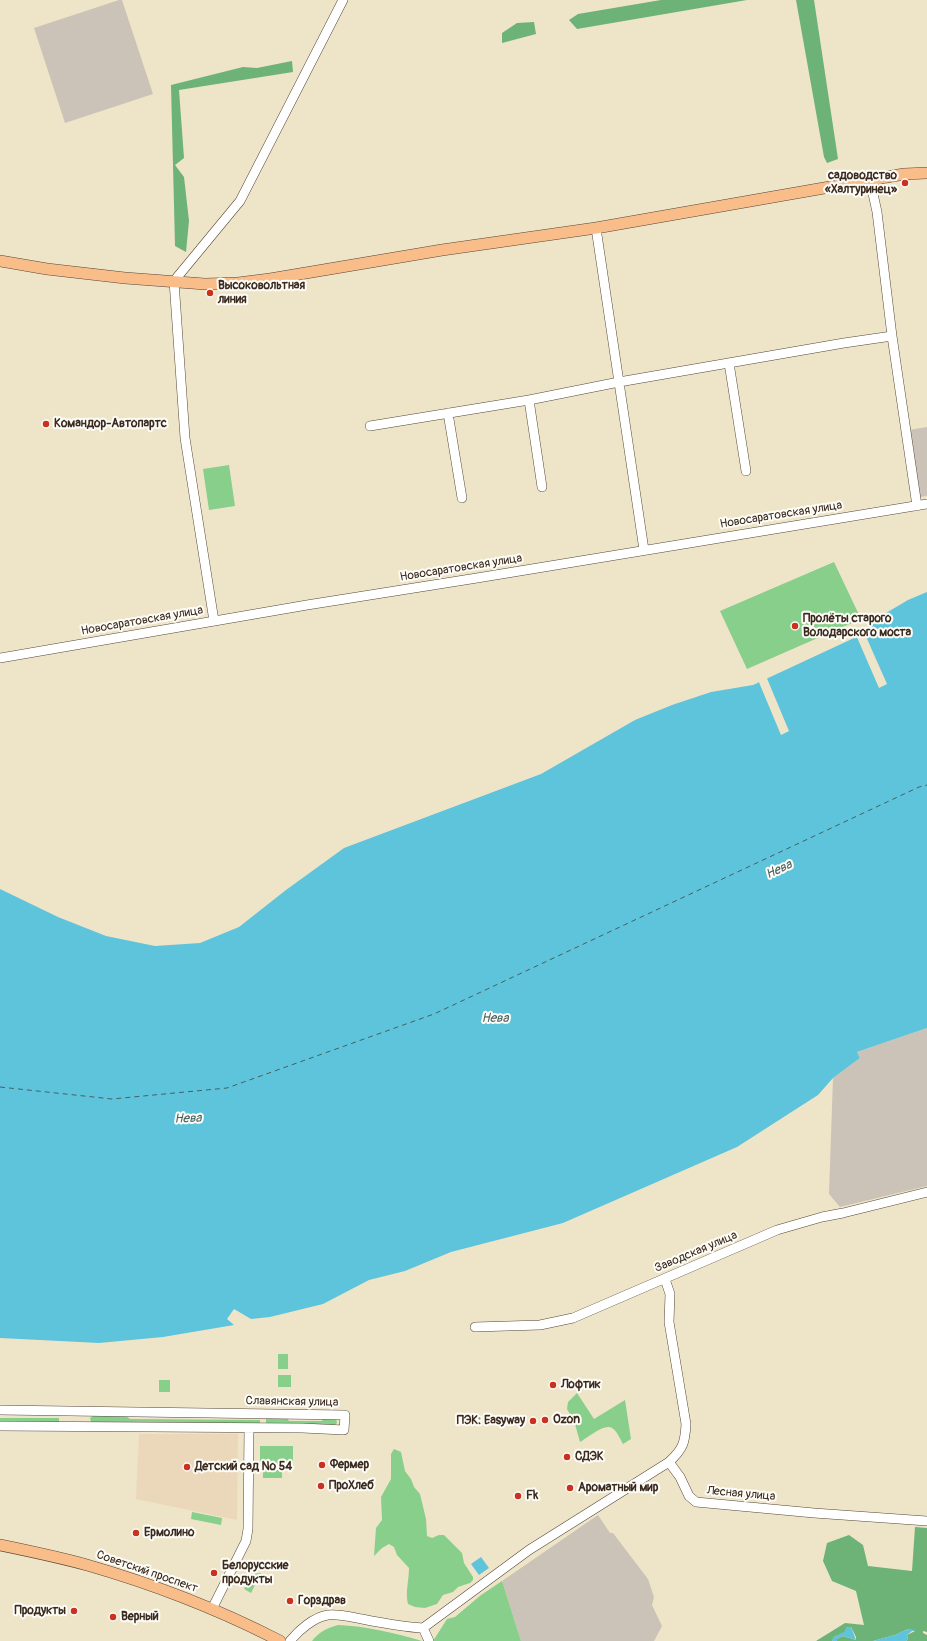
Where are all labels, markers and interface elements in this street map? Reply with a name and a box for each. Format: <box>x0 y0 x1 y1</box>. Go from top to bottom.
place label: садоводство «Халтуринец» <box>825 169 897 197</box>
marker: садоводство «Халтуринец» <box>900 178 910 188</box>
place label: Высоковольтная линия <box>218 279 305 307</box>
marker: Высоковольтная линия <box>205 288 215 298</box>
place label: Командор-Автопартс <box>54 417 167 431</box>
marker: Командор-Автопартс <box>41 419 51 429</box>
street label: Новосаратовская улица <box>719 498 843 532</box>
street label: Новосаратовская улица <box>399 551 523 585</box>
street label: Новосаратовская улица <box>80 603 204 639</box>
place label: Пролёты старого Володарского моста <box>803 612 911 640</box>
marker: Пролёты старого Володарского моста <box>790 621 800 631</box>
water label: Нева <box>763 857 795 883</box>
water label: Нева <box>481 1011 509 1027</box>
water label: Нева <box>174 1111 202 1127</box>
street label: Заводская улица <box>653 1228 739 1276</box>
place label: Лофтик <box>561 1378 601 1392</box>
marker: Лофтик <box>548 1380 558 1390</box>
street label: Славянская улица <box>245 1394 339 1410</box>
place label: Ozon <box>553 1413 580 1427</box>
place label: ПЭК: Easyway <box>457 1414 525 1428</box>
marker: Ozon <box>540 1415 550 1425</box>
marker: ПЭК: Easyway <box>528 1416 538 1426</box>
place label: СДЭК <box>575 1450 604 1464</box>
marker: СДЭК <box>562 1452 572 1462</box>
place label: Фермер <box>330 1458 369 1472</box>
place label: Детский сад № 54 <box>195 1460 292 1474</box>
marker: Фермер <box>317 1460 327 1470</box>
marker: Детский сад № 54 <box>182 1462 192 1472</box>
place label: ПроХлеб <box>329 1479 374 1493</box>
marker: ПроХлеб <box>316 1481 326 1491</box>
place label: Ароматный мир <box>578 1481 658 1495</box>
marker: Ароматный мир <box>565 1483 575 1493</box>
street label: Лесная улица <box>706 1484 776 1504</box>
place label: Fk <box>526 1489 538 1503</box>
marker: Fk <box>513 1491 523 1501</box>
place label: Ермолино <box>144 1526 194 1540</box>
marker: Ермолино <box>131 1528 141 1538</box>
street label: Советский проспект <box>94 1548 200 1596</box>
place label: Белорусские продукты <box>222 1559 288 1587</box>
marker: Белорусские продукты <box>209 1568 219 1578</box>
place label: Горздрав <box>298 1594 346 1608</box>
marker: Горздрав <box>285 1596 295 1606</box>
place label: Продукты <box>14 1604 66 1618</box>
marker: Продукты <box>69 1606 79 1616</box>
place label: Верный <box>121 1610 159 1624</box>
marker: Верный <box>108 1612 118 1622</box>

